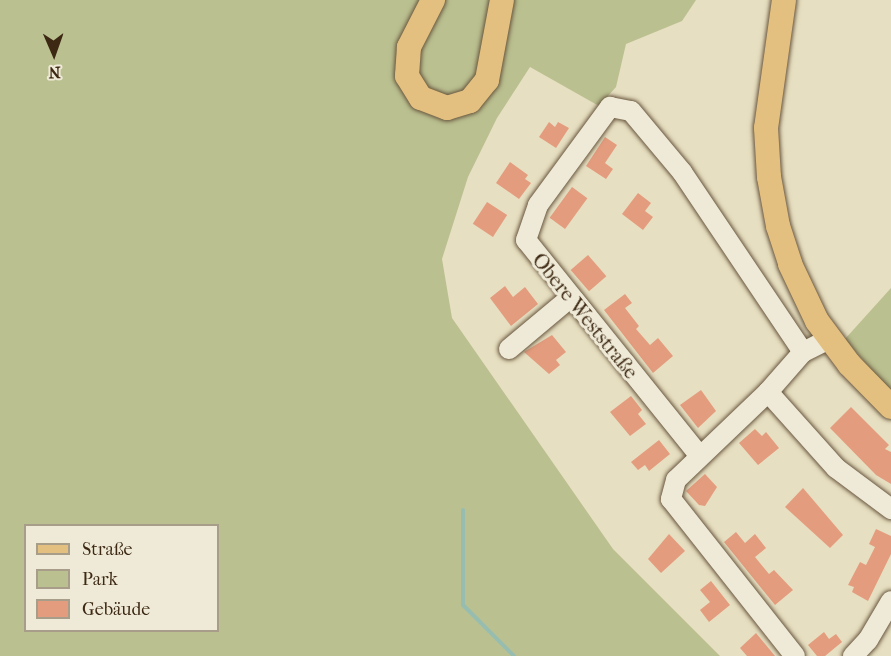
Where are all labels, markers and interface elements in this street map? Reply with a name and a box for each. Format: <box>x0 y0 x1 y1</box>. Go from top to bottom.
north arrow <box>24 24 84 84</box>
text: N <box>48 63 61 82</box>
street label: Obere Weststraße <box>527 248 643 384</box>
legend <box>24 524 219 632</box>
text: Straße <box>82 539 132 560</box>
text: Park <box>82 569 118 590</box>
text: Gebäude <box>82 599 150 620</box>

